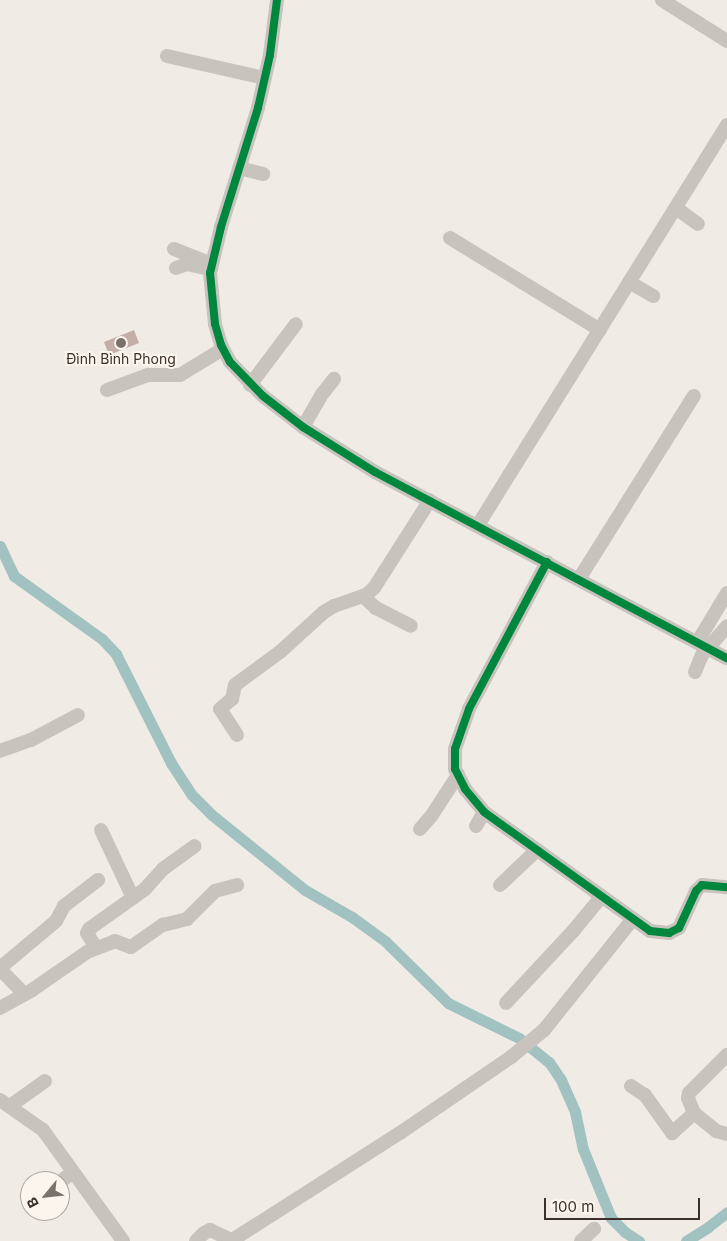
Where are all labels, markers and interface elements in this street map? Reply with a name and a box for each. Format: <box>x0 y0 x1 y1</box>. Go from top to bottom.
marker: Đình Bình Phong <box>115 337 127 349</box>
place label: Đình Bình Phong <box>66 351 176 367</box>
north arrow <box>20 1171 70 1221</box>
scale bar <box>547 1188 703 1220</box>
text: B <box>23 1195 42 1211</box>
text: 100 m <box>552 1197 594 1216</box>

